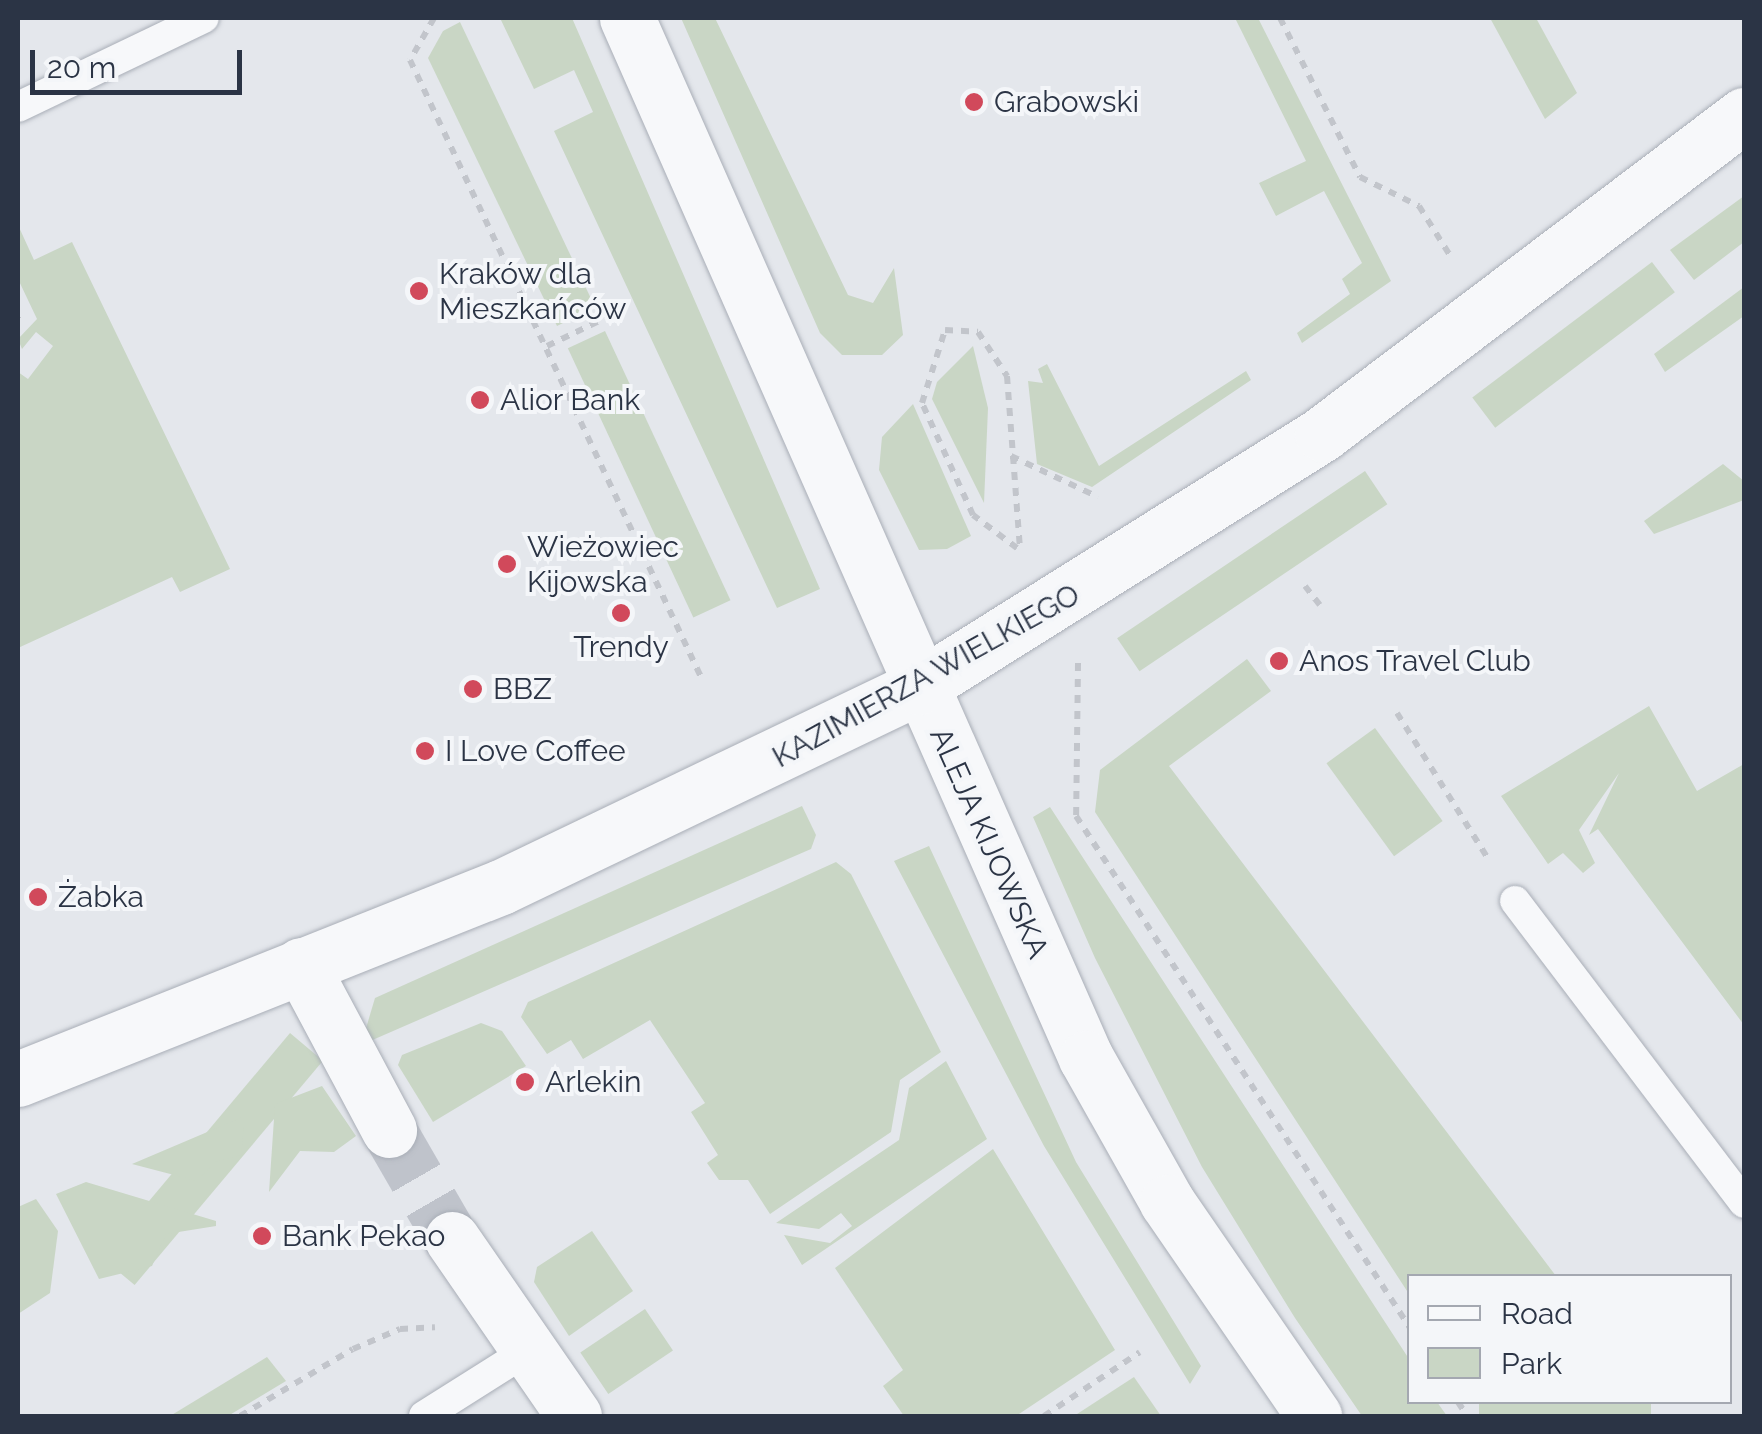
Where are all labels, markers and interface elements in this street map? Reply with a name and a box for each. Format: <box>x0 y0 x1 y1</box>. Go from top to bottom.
scale bar <box>35 30 248 92</box>
text: 20 m <box>47 50 116 85</box>
place label: Grabowski <box>994 84 1139 120</box>
marker: Grabowski <box>963 91 985 113</box>
place label: Kraków dla Mieszkańców <box>439 256 626 326</box>
marker: Kraków dla Mieszkańców <box>408 280 430 302</box>
place label: Alior Bank <box>500 382 641 418</box>
marker: Alior Bank <box>469 389 491 411</box>
place label: Wieżowiec Kijowska <box>527 529 679 600</box>
marker: Wieżowiec Kijowska <box>496 553 518 575</box>
street label: KAZIMIERZA WIELKIEGO <box>765 576 1087 776</box>
marker: Trendy <box>610 602 632 624</box>
place label: Trendy <box>573 629 669 665</box>
place label: Anos Travel Club <box>1299 643 1533 679</box>
marker: Anos Travel Club <box>1268 650 1290 672</box>
place label: BBZ <box>493 671 552 707</box>
marker: BBZ <box>462 678 484 700</box>
street label: ALEJA KIJOWSKA <box>922 722 1056 964</box>
place label: I Love Coffee <box>445 733 626 769</box>
marker: I Love Coffee <box>414 740 436 762</box>
place label: Żabka <box>58 879 144 915</box>
marker: Żabka <box>27 886 49 908</box>
place label: Arlekin <box>545 1064 642 1100</box>
marker: Arlekin <box>514 1071 536 1093</box>
place label: Bank Pekao <box>282 1218 445 1254</box>
marker: Bank Pekao <box>251 1225 273 1247</box>
legend <box>1407 1274 1732 1404</box>
text: Road <box>1501 1296 1573 1331</box>
text: Park <box>1501 1346 1562 1381</box>

